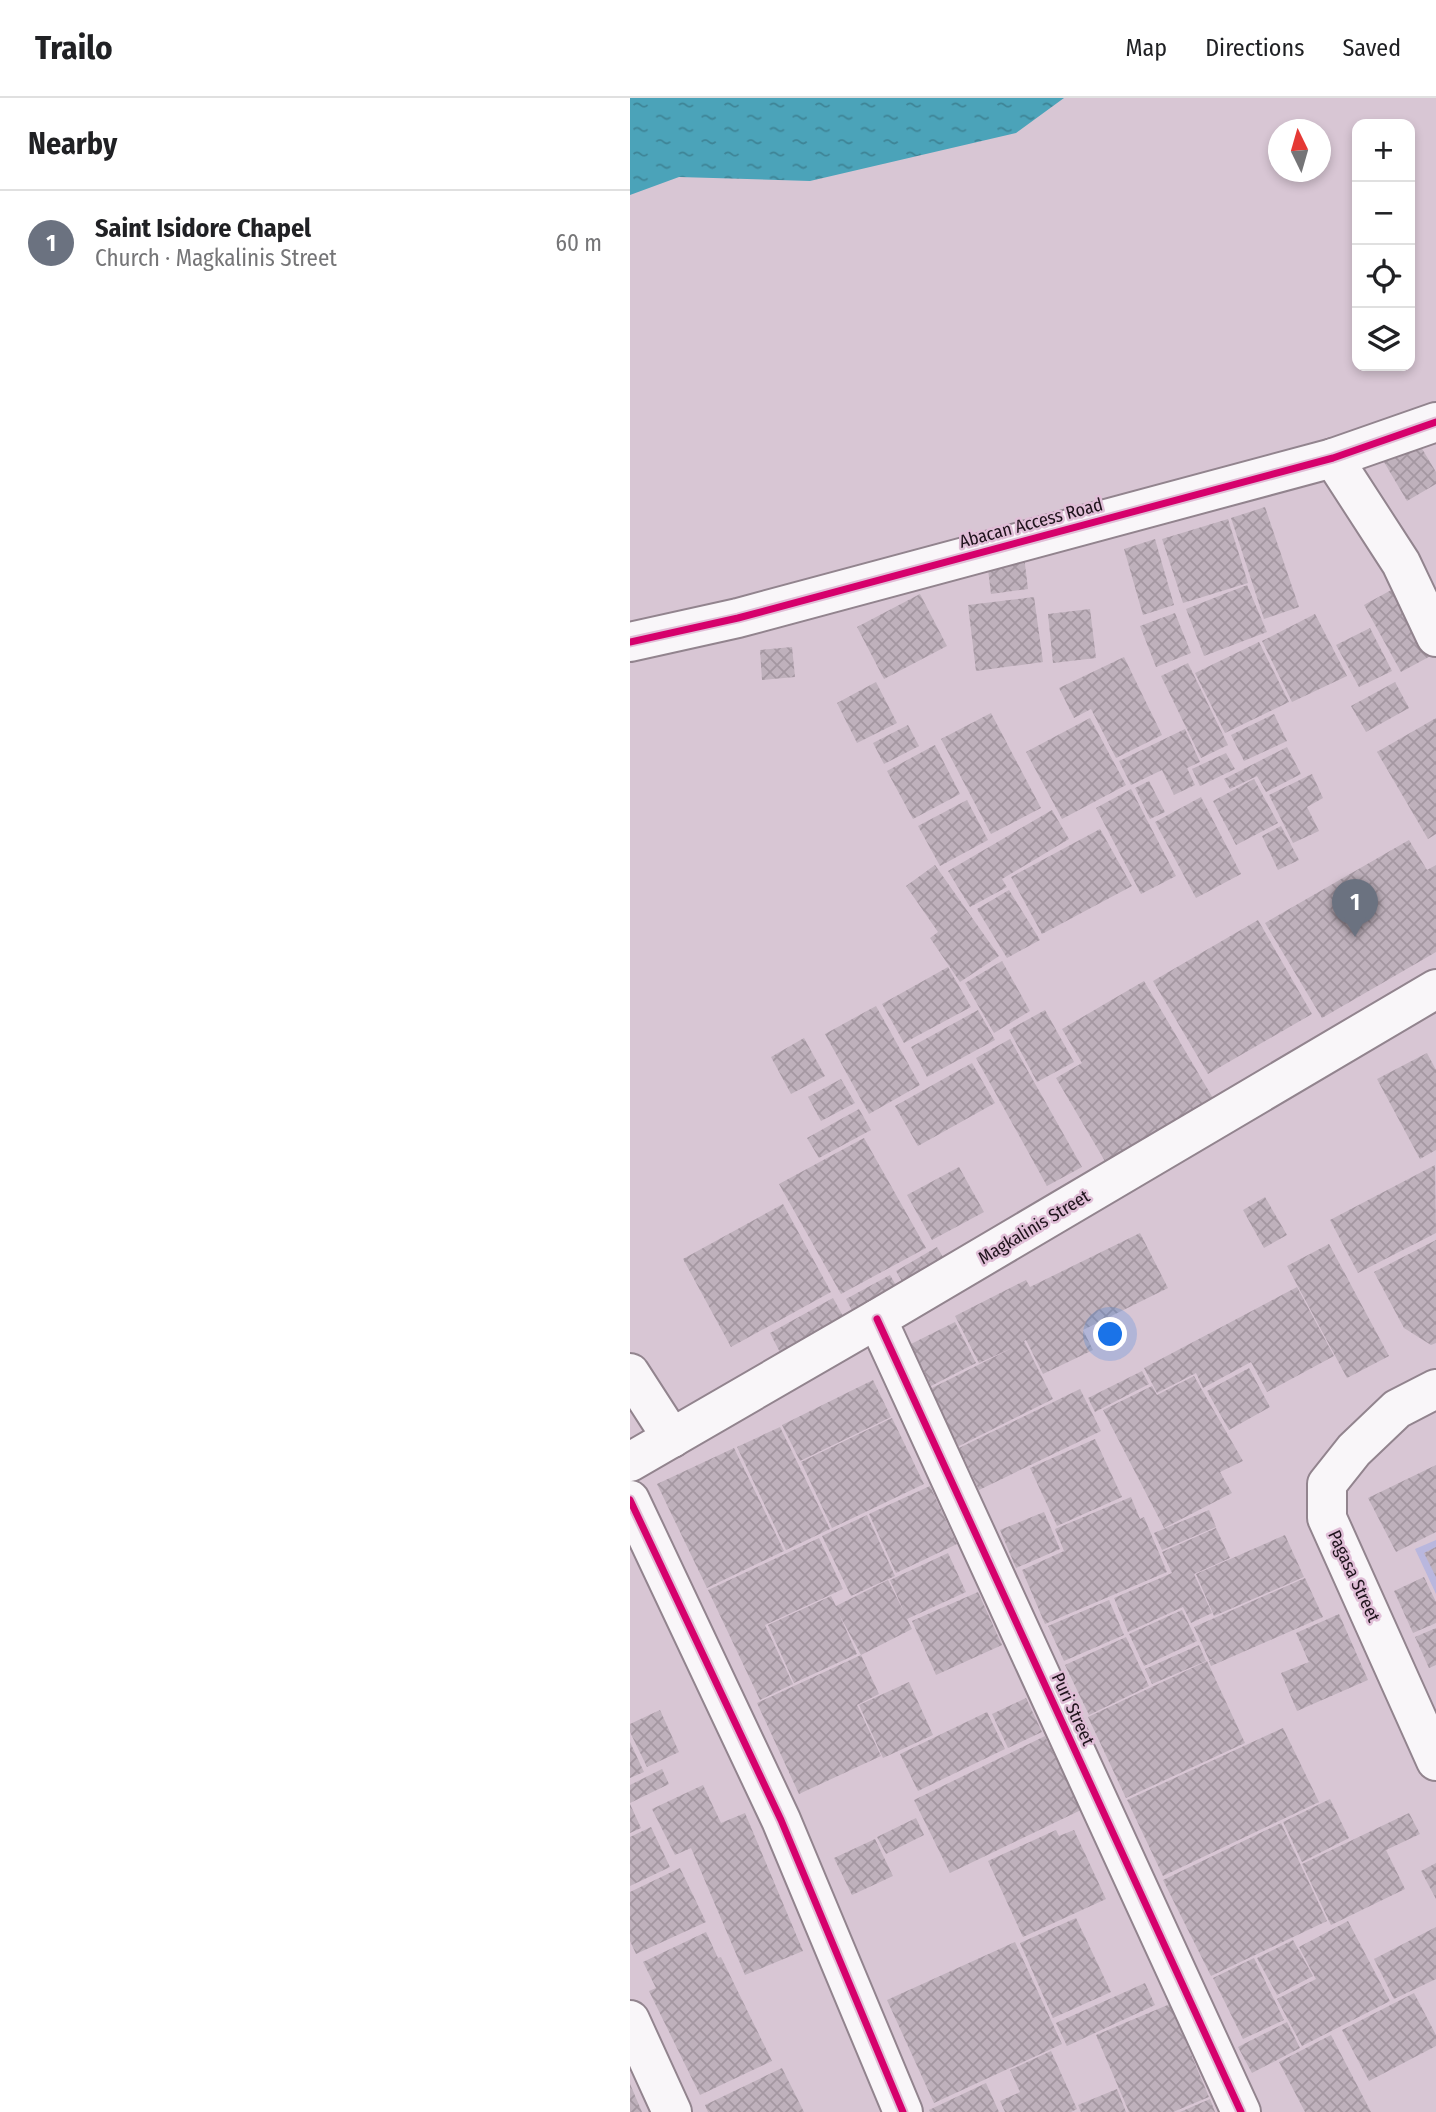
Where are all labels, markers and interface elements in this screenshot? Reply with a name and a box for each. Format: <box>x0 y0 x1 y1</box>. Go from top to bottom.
text: Trailo <box>35 28 113 68</box>
text: Map <box>1126 34 1167 62</box>
text: Directions <box>1205 34 1304 62</box>
text: Saved <box>1342 34 1401 62</box>
north arrow <box>1268 119 1331 182</box>
map controls <box>1352 119 1415 371</box>
button: + <box>1352 119 1415 182</box>
text: Nearby <box>28 126 117 162</box>
button: − <box>1352 182 1415 245</box>
text: Saint Isidore Chapel <box>95 213 311 244</box>
text: 1 <box>46 229 56 257</box>
text: 60 m <box>556 229 602 257</box>
text: Church · Magkalinis Street <box>95 244 337 272</box>
button: locate <box>1352 245 1415 308</box>
button: layers <box>1352 308 1415 371</box>
street label: Abacan Access Road <box>957 493 1105 553</box>
pin: 1 <box>1332 879 1378 937</box>
street label: Magkalinis Street <box>974 1185 1094 1269</box>
your location <box>1093 1317 1127 1351</box>
street label: Pagasa Street <box>1323 1527 1385 1626</box>
street label: Puri Street <box>1047 1669 1099 1749</box>

